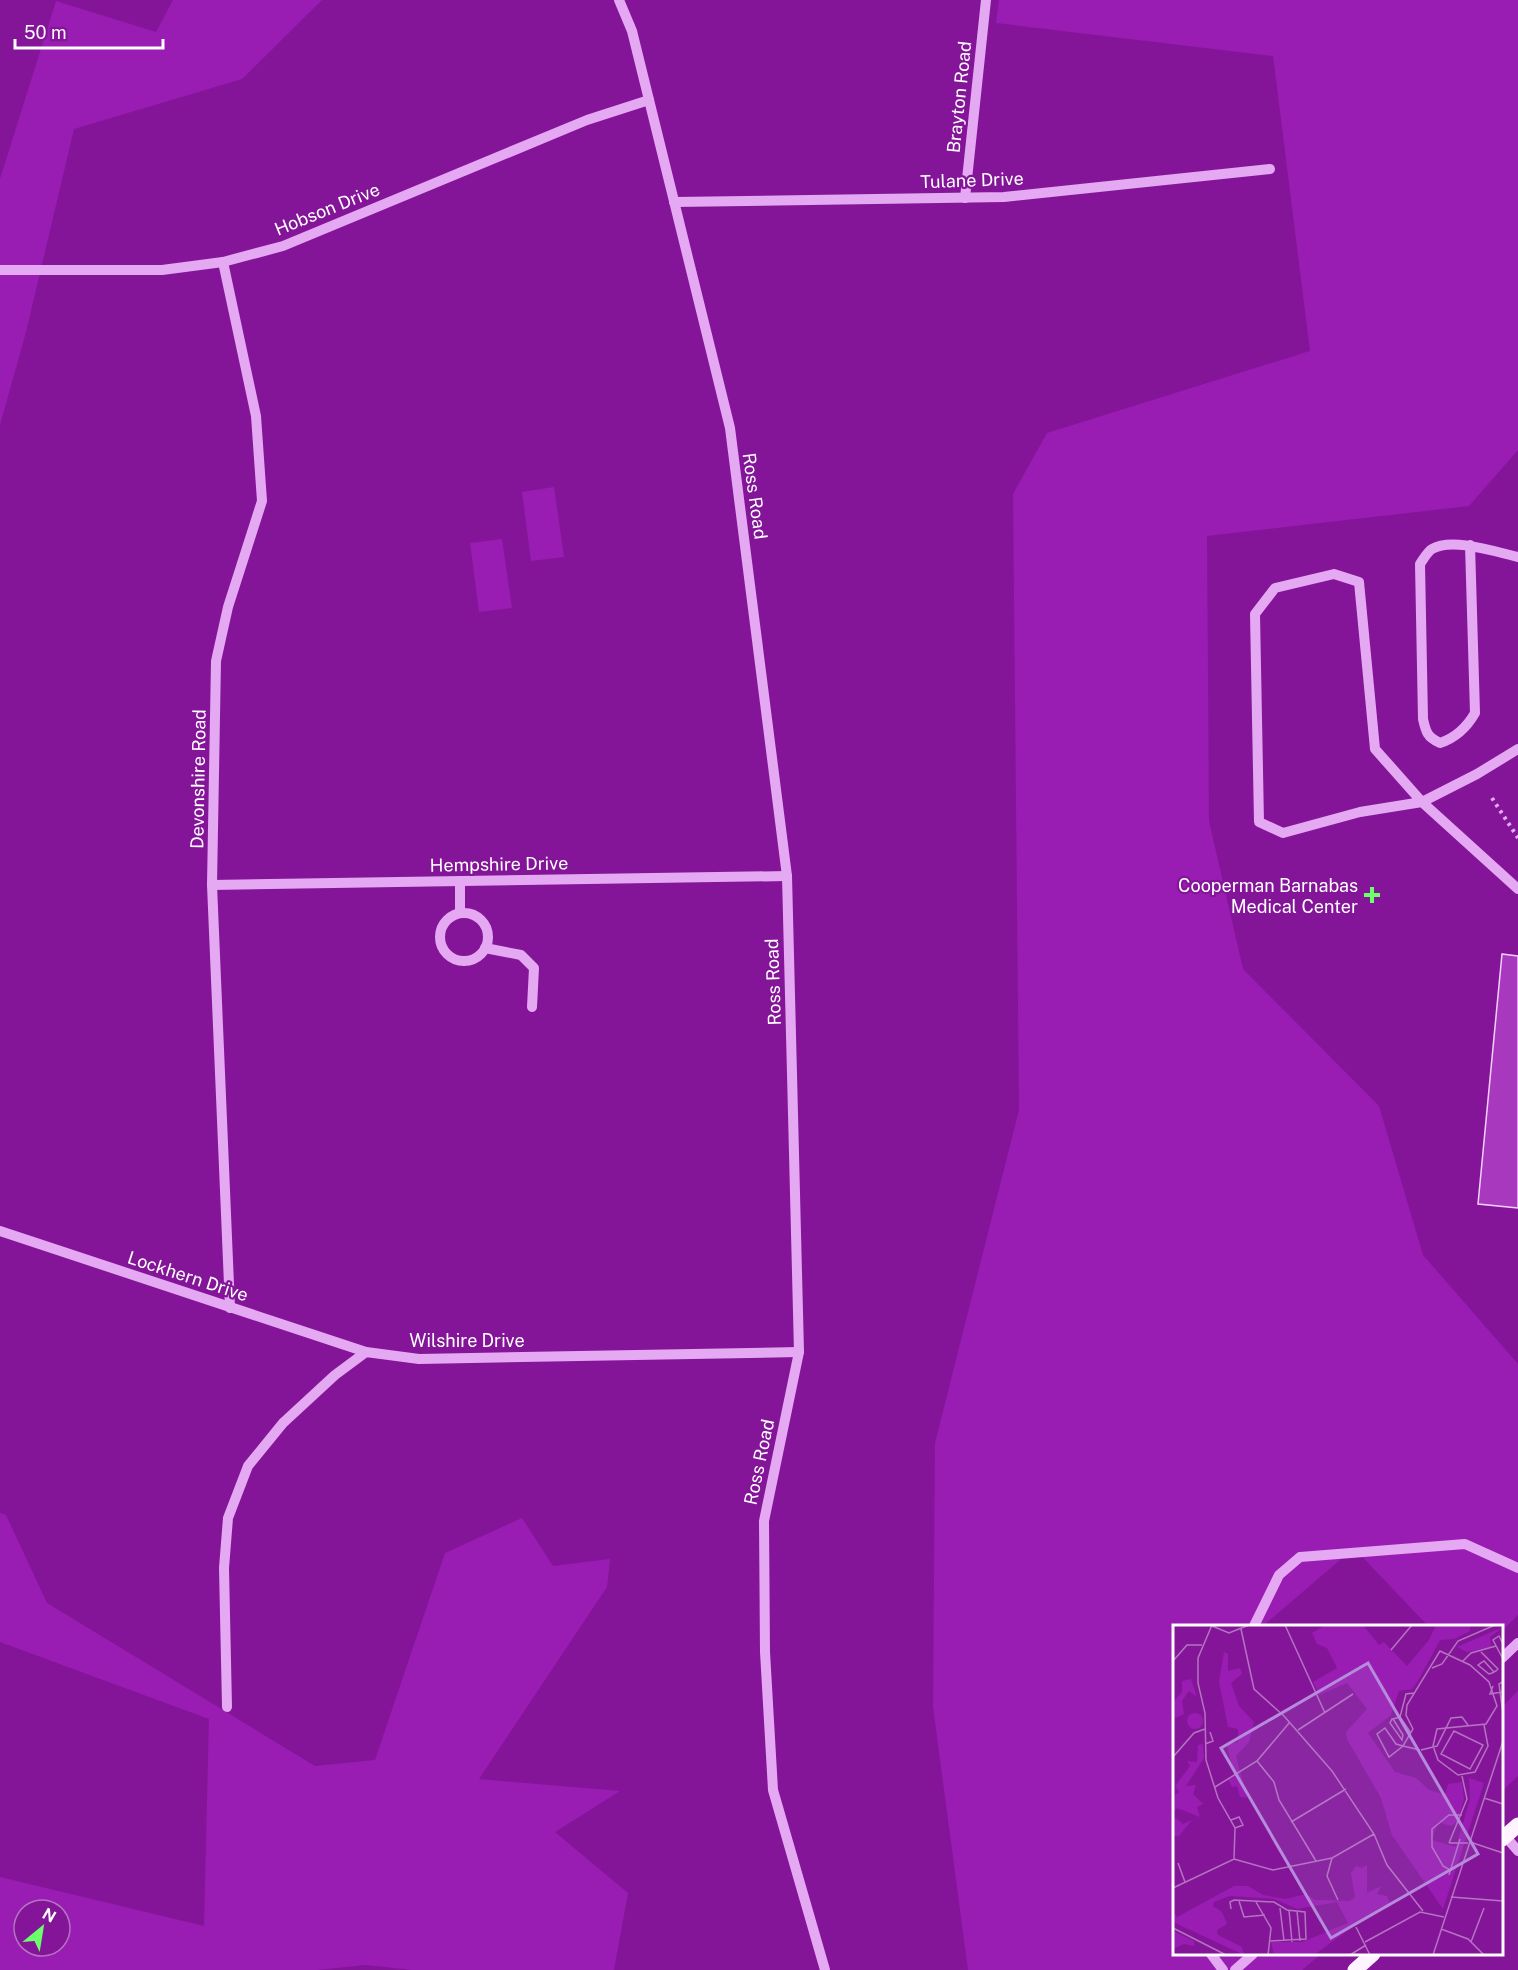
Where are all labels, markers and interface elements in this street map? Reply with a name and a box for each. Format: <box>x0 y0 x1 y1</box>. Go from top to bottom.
scale bar <box>15 12 164 50</box>
text: 50 m <box>24 22 67 43</box>
street label: Brayton Road <box>943 40 975 154</box>
street label: Tulane Drive <box>920 168 1024 192</box>
street label: Hobson Drive <box>271 178 383 240</box>
street label: Ross Road <box>739 451 771 541</box>
street label: Devonshire Road <box>186 709 210 849</box>
street label: Hempshire Drive <box>430 852 568 876</box>
place label: Cooperman Barnabas Medical Center <box>1178 875 1358 917</box>
marker: Cooperman Barnabas Medical Center <box>1363 886 1381 904</box>
street label: Ross Road <box>761 938 785 1026</box>
street label: Lockhern Drive <box>125 1247 251 1305</box>
street label: Wilshire Drive <box>409 1330 525 1351</box>
street label: Ross Road <box>740 1417 778 1507</box>
inset map <box>1173 1625 1503 1955</box>
north arrow <box>12 1898 72 1958</box>
text: N <box>39 1904 59 1927</box>

